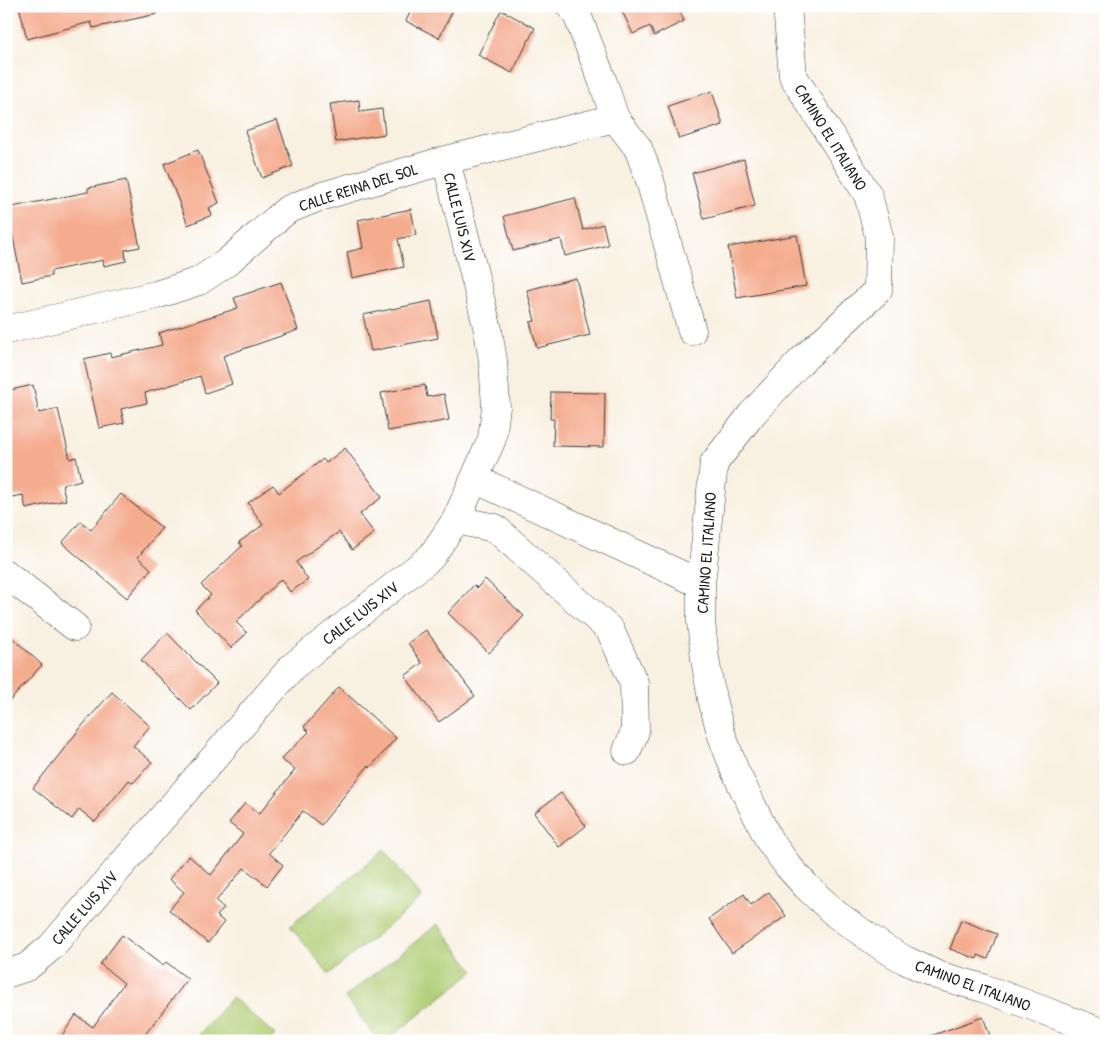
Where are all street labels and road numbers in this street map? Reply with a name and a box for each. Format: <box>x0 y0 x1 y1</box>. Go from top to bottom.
street label: CAMINO EL ITALIANO <box>789 80 873 194</box>
street label: CALLE REINA DEL SOL <box>296 157 420 217</box>
street label: CALLE LUIS XIV <box>438 170 482 264</box>
street label: CAMINO EL ITALIANO <box>691 491 721 614</box>
street label: CALLE LUIS XIV <box>317 576 403 650</box>
street label: CALLE LUIS XIV <box>46 866 122 950</box>
street label: CAMINO EL ITALIANO <box>912 954 1034 1016</box>

